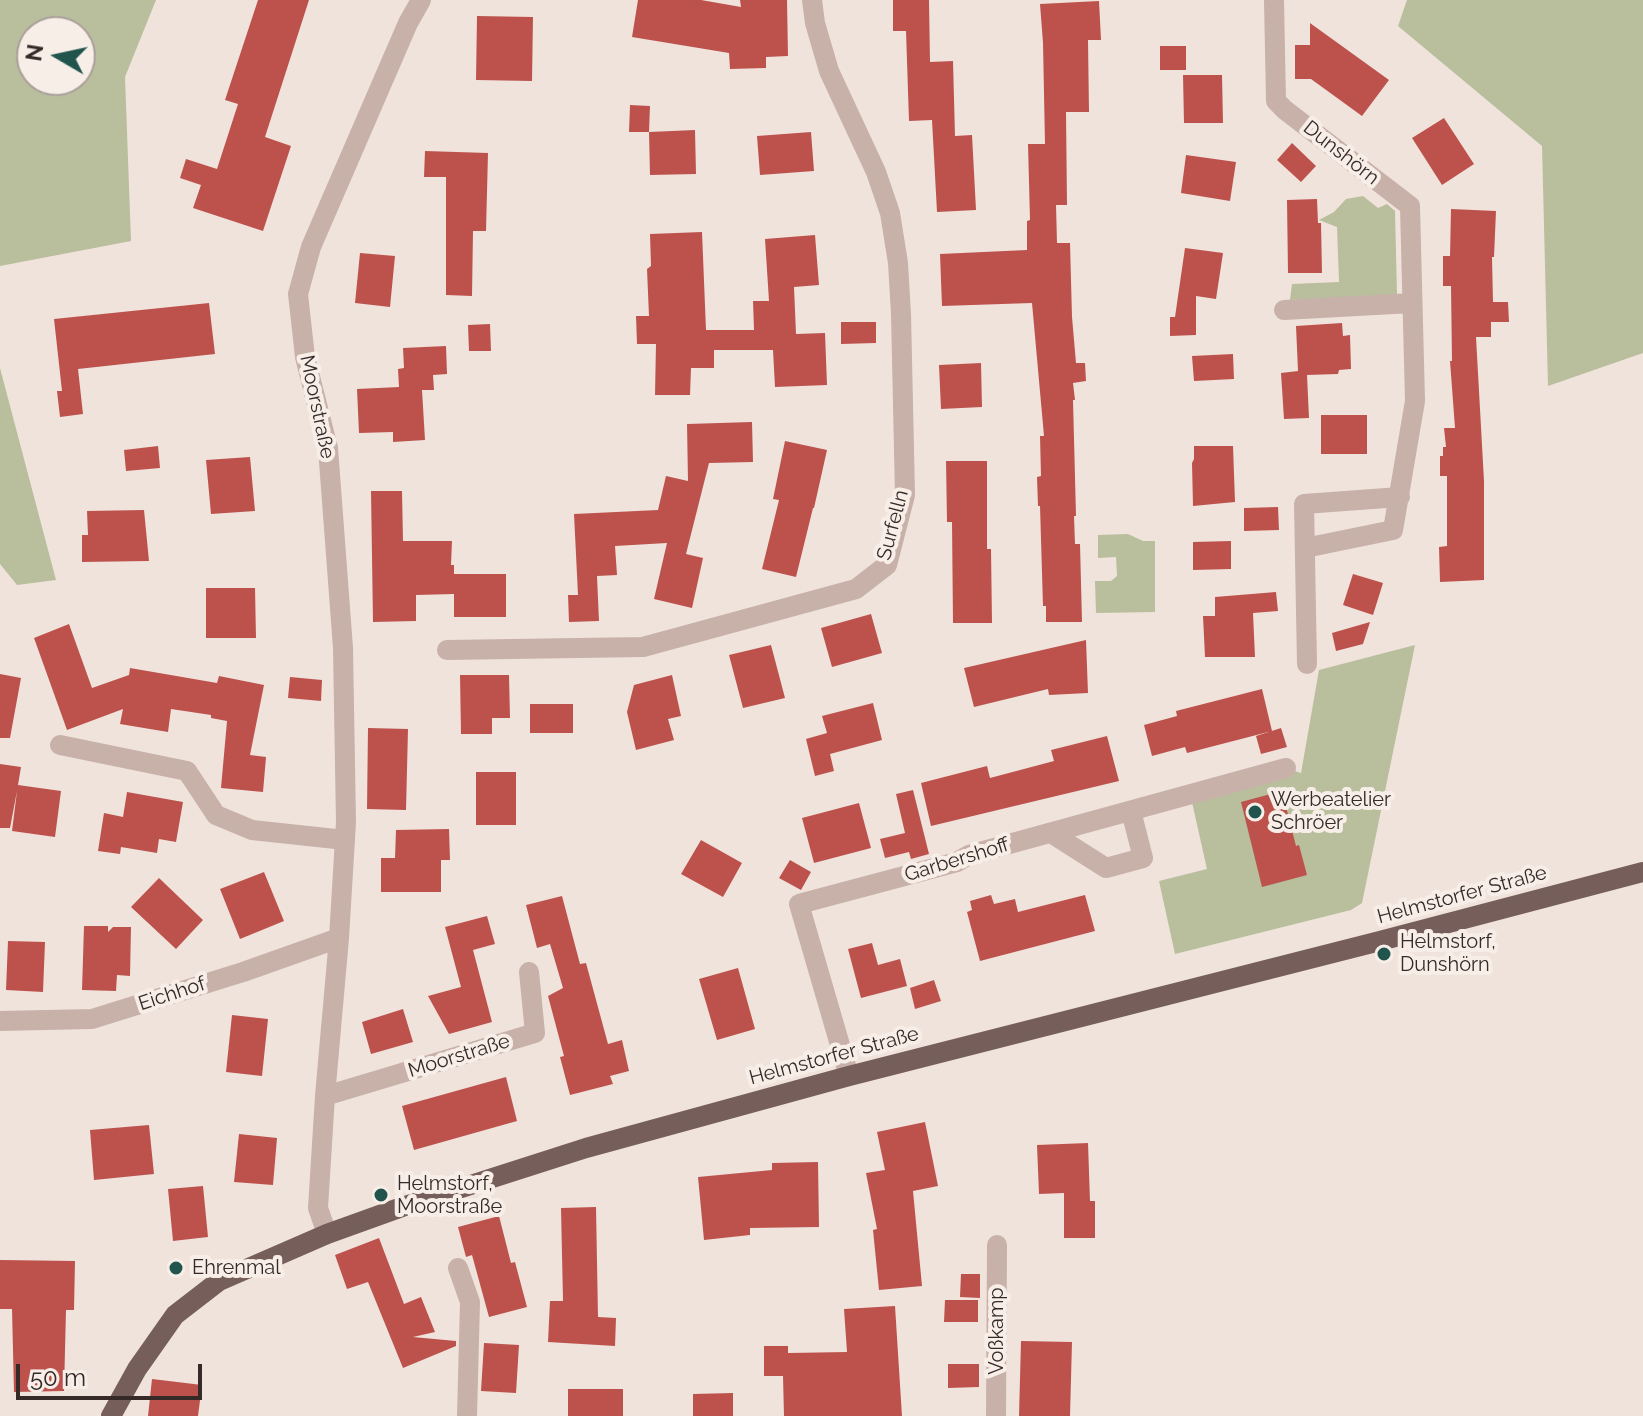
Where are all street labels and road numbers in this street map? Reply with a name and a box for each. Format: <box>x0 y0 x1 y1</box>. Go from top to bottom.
street label: Dunshörn <box>1298 116 1384 190</box>
street label: Moorstraße <box>294 353 340 461</box>
street label: Surfelln <box>872 487 914 563</box>
street label: Garbershoff <box>902 833 1012 887</box>
street label: Helmstorfer Straße <box>1375 861 1549 929</box>
street label: Eichhof <box>135 972 209 1016</box>
street label: Helmstorfer Straße <box>747 1022 921 1090</box>
street label: Moorstraße <box>405 1029 513 1083</box>
street label: Voßkamp <box>985 1287 1009 1375</box>

